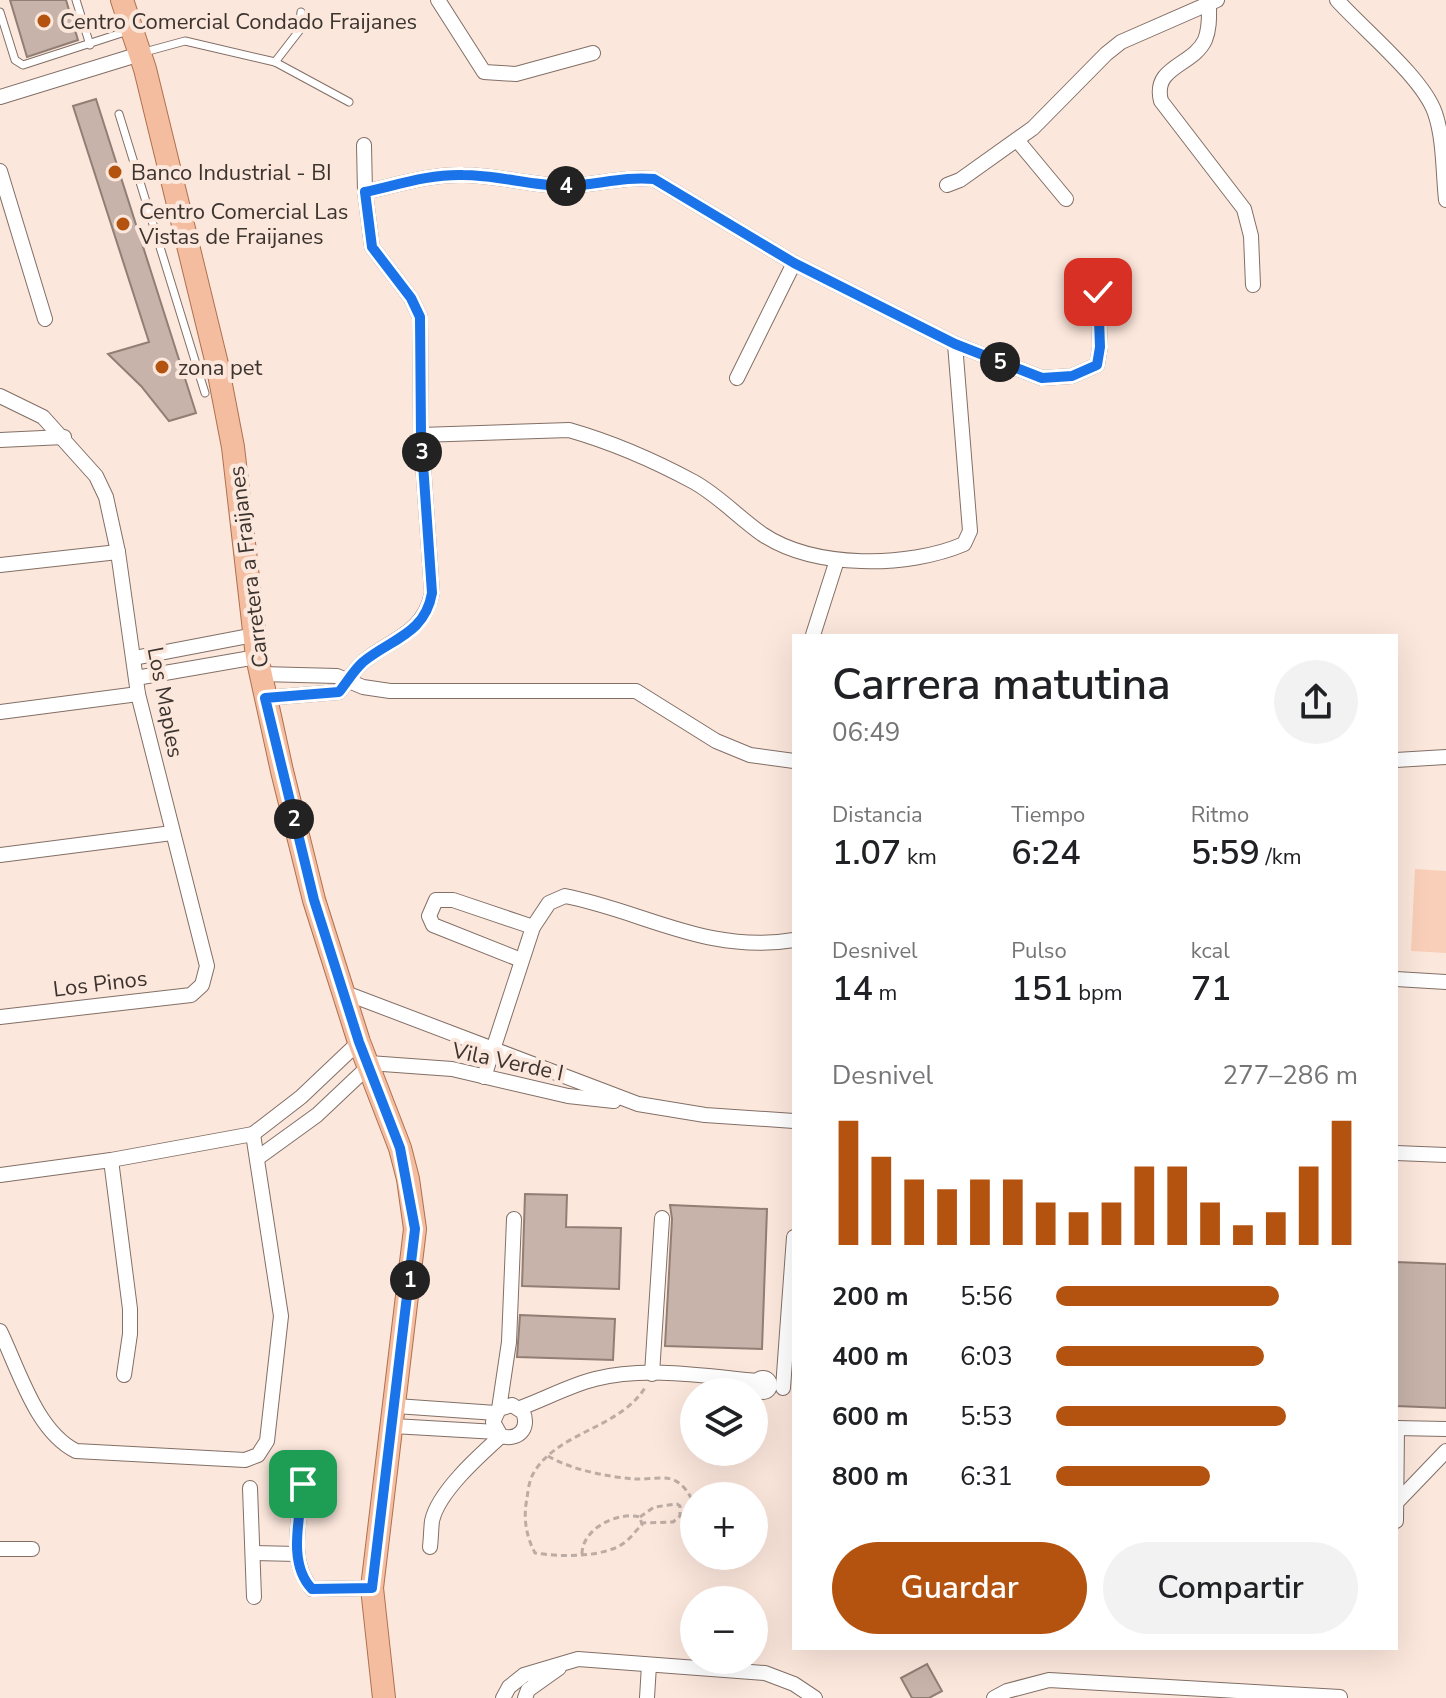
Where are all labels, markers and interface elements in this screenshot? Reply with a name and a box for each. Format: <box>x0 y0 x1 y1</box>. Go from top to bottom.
place label: Centro Comercial Condado Fraijanes <box>60 7 417 37</box>
marker: Centro Comercial Condado Fraijanes <box>35 12 53 30</box>
place label: Banco Industrial - BI <box>131 158 332 188</box>
marker: Banco Industrial - BI <box>106 163 124 181</box>
pin: 4 <box>546 166 586 206</box>
text: 4 <box>559 171 573 201</box>
place label: Centro Comercial Las Vistas de Fraijanes <box>138 197 348 252</box>
marker: Centro Comercial Las Vistas de Fraijanes <box>114 215 132 233</box>
pin <box>1064 258 1132 326</box>
icon: check <box>1076 270 1120 314</box>
pin: 5 <box>980 342 1020 382</box>
text: 5 <box>993 347 1007 377</box>
place label: zona pet <box>178 353 263 383</box>
marker: zona pet <box>153 358 171 376</box>
pin: 3 <box>402 432 442 472</box>
text: 3 <box>415 437 429 467</box>
street label: Carretera a Fraijanes <box>222 464 276 670</box>
street label: Los Maples <box>140 644 190 760</box>
text: Carrera matutina <box>832 655 1171 715</box>
button: share <box>1274 660 1358 744</box>
text: 06:49 <box>832 715 900 750</box>
pin: 2 <box>274 799 314 839</box>
text: Distancia <box>832 800 923 830</box>
text: Tiempo <box>1011 800 1085 830</box>
text: Ritmo <box>1191 800 1249 830</box>
text: 2 <box>287 804 301 834</box>
text: 1.07 <box>832 830 901 876</box>
text: 6:24 <box>1011 830 1081 876</box>
text: 5:59 <box>1191 830 1260 876</box>
text: km <box>901 842 937 872</box>
text: /km <box>1260 842 1302 872</box>
text: Desnivel <box>832 936 918 966</box>
text: Pulso <box>1011 936 1067 966</box>
text: kcal <box>1191 936 1230 966</box>
street label: Los Pinos <box>51 963 149 1005</box>
text: 14 <box>832 966 873 1012</box>
text: 151 <box>1011 966 1073 1012</box>
text: 71 <box>1191 966 1231 1012</box>
text: m <box>873 978 897 1008</box>
text: bpm <box>1073 978 1123 1008</box>
street label: Vila Verde I <box>448 1035 566 1088</box>
text: Desnivel <box>832 1058 933 1093</box>
text: 277–286 m <box>1222 1058 1358 1093</box>
pin: 1 <box>390 1260 430 1300</box>
text: 1 <box>403 1265 417 1295</box>
text: 200 m <box>832 1279 909 1314</box>
text: 5:56 <box>960 1279 1013 1314</box>
text: 400 m <box>832 1339 909 1374</box>
text: 6:03 <box>960 1339 1013 1374</box>
map controls <box>680 1378 768 1674</box>
button: layers <box>680 1378 768 1466</box>
text: 600 m <box>832 1399 909 1434</box>
text: 5:53 <box>960 1399 1013 1434</box>
pin <box>269 1450 337 1518</box>
text: 800 m <box>832 1459 909 1494</box>
text: 6:31 <box>960 1459 1013 1494</box>
icon: arrive <box>281 1462 325 1506</box>
button: + <box>680 1482 768 1570</box>
button: Guardar <box>832 1542 1087 1634</box>
button: Compartir <box>1103 1542 1358 1634</box>
button: − <box>680 1586 768 1674</box>

